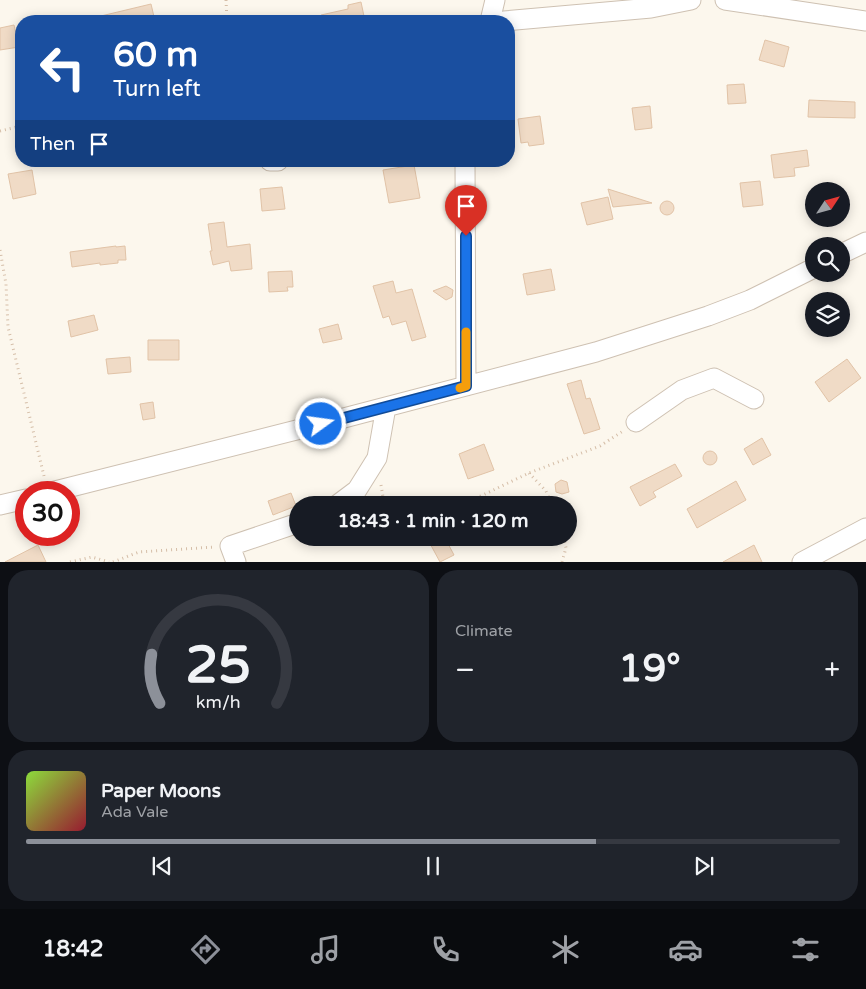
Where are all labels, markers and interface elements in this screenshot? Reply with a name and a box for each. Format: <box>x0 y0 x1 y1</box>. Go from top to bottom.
text: 60 m <box>113 34 198 76</box>
icon: left <box>30 35 95 100</box>
text: Turn left <box>113 76 201 102</box>
icon: arrive <box>85 130 113 158</box>
text: Then <box>30 133 75 155</box>
north arrow <box>805 182 850 228</box>
map controls <box>805 182 850 337</box>
pin <box>445 185 487 236</box>
icon: arrive <box>452 192 480 220</box>
button: search <box>805 237 850 282</box>
button: layers <box>805 292 850 337</box>
position arrow <box>294 397 346 449</box>
speed limit sign: 30 <box>15 481 80 546</box>
text: 18:43 · 1 min · 120 m <box>337 510 529 532</box>
text: Climate <box>455 621 513 641</box>
text: 25 <box>186 634 251 697</box>
text: 19° <box>619 646 681 692</box>
text: − <box>455 653 475 687</box>
text: + <box>824 653 840 687</box>
text: km/h <box>196 692 241 713</box>
text: Paper Moons <box>101 780 221 802</box>
text: Ada Vale <box>101 802 168 822</box>
icon: previous <box>148 852 176 880</box>
icon: pause <box>419 852 447 880</box>
icon: next <box>690 852 718 880</box>
icon: directions <box>188 932 223 967</box>
icon: music <box>308 932 343 967</box>
icon: phone <box>428 932 463 967</box>
icon: climate <box>548 932 583 967</box>
icon: car <box>668 932 703 967</box>
icon: filters <box>788 932 823 967</box>
text: 18:42 <box>43 936 103 962</box>

